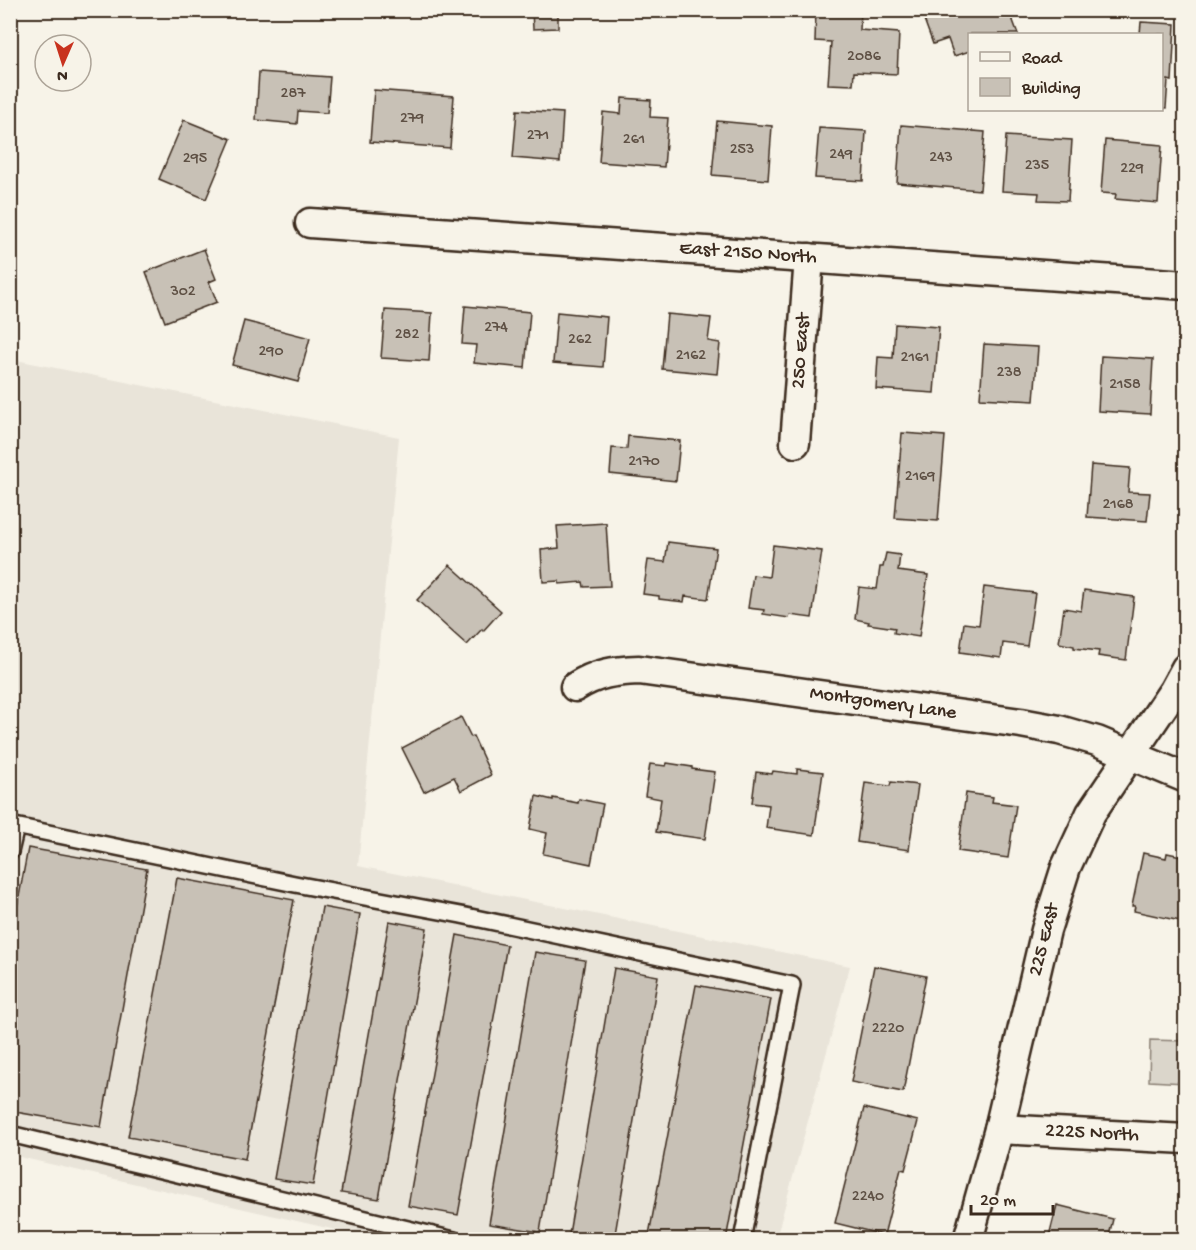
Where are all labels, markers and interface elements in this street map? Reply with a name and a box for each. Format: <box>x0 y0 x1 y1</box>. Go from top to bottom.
north arrow <box>33 33 93 93</box>
legend <box>968 33 1163 111</box>
house number: 2086 <box>847 48 882 67</box>
text: Road <box>1022 49 1063 70</box>
text: N <box>56 65 68 84</box>
text: Building <box>1021 79 1081 100</box>
house number: 287 <box>281 85 306 104</box>
house number: 279 <box>400 110 424 129</box>
house number: 271 <box>527 127 549 146</box>
house number: 261 <box>623 131 645 150</box>
house number: 253 <box>730 141 754 160</box>
house number: 249 <box>829 146 853 165</box>
house number: 243 <box>929 149 953 168</box>
house number: 295 <box>183 150 207 169</box>
house number: 235 <box>1025 157 1049 176</box>
house number: 229 <box>1120 160 1144 179</box>
street label: East 2150 North <box>678 238 818 270</box>
house number: 302 <box>169 283 196 302</box>
street label: 250 East <box>788 311 816 389</box>
house number: 274 <box>484 319 508 338</box>
house number: 282 <box>395 326 419 345</box>
house number: 262 <box>568 331 592 350</box>
house number: 290 <box>259 343 283 362</box>
house number: 2162 <box>676 347 706 366</box>
house number: 2161 <box>901 349 929 368</box>
house number: 238 <box>997 364 1022 383</box>
house number: 2158 <box>1109 376 1141 395</box>
house number: 2170 <box>628 453 660 472</box>
house number: 2169 <box>905 468 935 487</box>
house number: 2168 <box>1102 496 1134 515</box>
street label: Montgomery Lane <box>808 682 959 726</box>
street label: 225 East <box>1025 900 1066 979</box>
house number: 2220 <box>872 1020 904 1039</box>
street label: 2225 North <box>1044 1120 1140 1148</box>
scale bar <box>971 1178 1054 1216</box>
house number: 2240 <box>852 1188 884 1207</box>
text: 20 m <box>980 1191 1016 1212</box>

